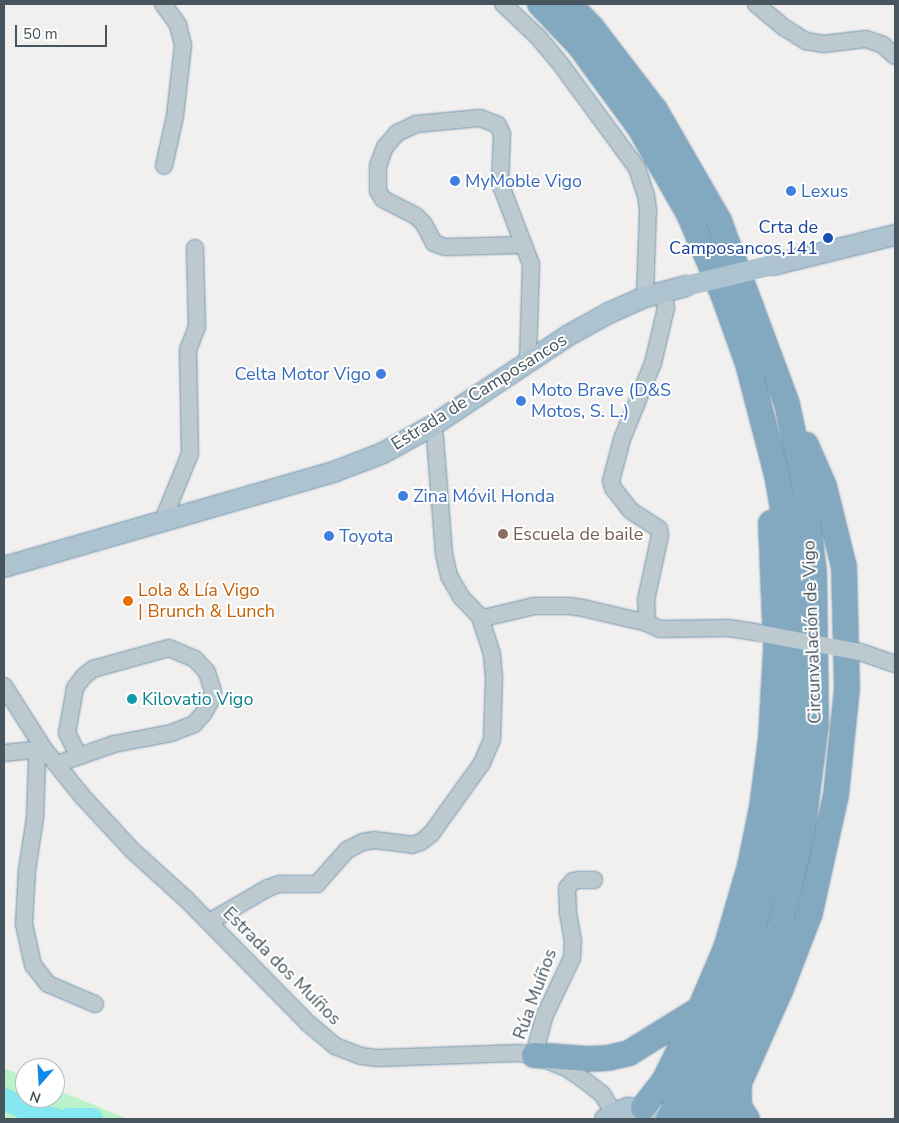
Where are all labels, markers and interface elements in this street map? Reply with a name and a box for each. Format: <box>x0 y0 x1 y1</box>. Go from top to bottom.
scale bar <box>18 15 110 47</box>
text: 50 m <box>23 24 58 44</box>
place label: MyMoble Vigo <box>465 170 582 192</box>
marker: MyMoble Vigo <box>449 175 461 187</box>
place label: Lexus <box>801 180 848 202</box>
marker: Lexus <box>785 185 797 197</box>
place label: Crta de Camposancos,141 <box>669 217 818 260</box>
marker: Crta de Camposancos,141 <box>822 232 834 244</box>
street label: Estrada de Camposancos <box>387 329 571 455</box>
place label: Celta Motor Vigo <box>235 363 371 385</box>
marker: Celta Motor Vigo <box>375 368 387 380</box>
place label: Moto Brave (D&S Motos, S. L.) <box>531 380 671 422</box>
marker: Moto Brave (D&S Motos, S. L.) <box>515 395 527 407</box>
place label: Zina Móvil Honda <box>413 485 555 507</box>
marker: Zina Móvil Honda <box>397 490 409 502</box>
place label: Escuela de baile <box>513 523 643 545</box>
place label: Toyota <box>339 525 393 547</box>
marker: Escuela de baile <box>497 528 509 540</box>
marker: Toyota <box>323 530 335 542</box>
street label: Circunvalación de Vigo <box>798 540 826 724</box>
place label: Lola & Lía Vigo | Brunch & Lunch <box>138 580 275 622</box>
marker: Lola & Lía Vigo | Brunch & Lunch <box>122 595 134 607</box>
place label: Kilovatio Vigo <box>142 688 253 710</box>
marker: Kilovatio Vigo <box>126 693 138 705</box>
street label: Estrada dos Muíños <box>218 902 346 1030</box>
street label: Rúa Muíños <box>509 946 561 1042</box>
north arrow <box>15 1058 65 1108</box>
text: N <box>27 1086 43 1107</box>

